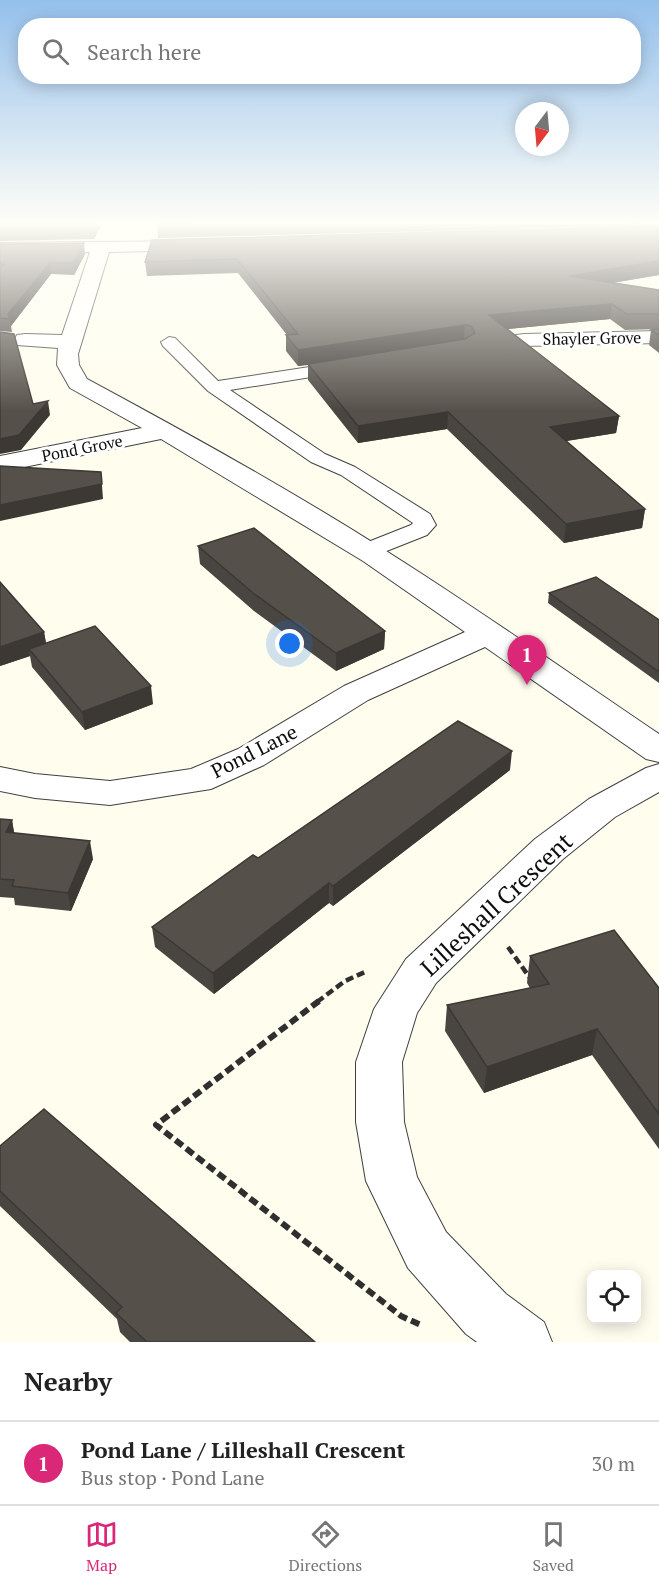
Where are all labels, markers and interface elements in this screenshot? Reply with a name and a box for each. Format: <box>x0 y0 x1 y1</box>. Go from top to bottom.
search box <box>18 18 641 84</box>
icon: search <box>39 35 72 68</box>
text: Search here <box>87 37 201 66</box>
north arrow <box>515 102 569 156</box>
street label: Shayler Grove <box>543 326 641 350</box>
street label: Pond Grove <box>40 429 124 467</box>
your location <box>275 629 304 658</box>
pin: 1 <box>508 636 546 685</box>
street label: Pond Lane <box>206 718 302 784</box>
street label: Lilleshall Crescent <box>413 825 579 983</box>
map controls <box>587 1270 641 1324</box>
button: locate <box>587 1270 641 1324</box>
text: Nearby <box>24 1364 112 1398</box>
text: Pond Lane / Lilleshall Crescent <box>81 1435 405 1464</box>
text: 1 <box>38 1450 49 1477</box>
text: 30 m <box>592 1450 635 1477</box>
text: Bus stop · Pond Lane <box>81 1464 265 1491</box>
tab: Map <box>85 1518 118 1576</box>
tab: Directions <box>288 1518 362 1576</box>
tab: Saved <box>532 1518 574 1576</box>

